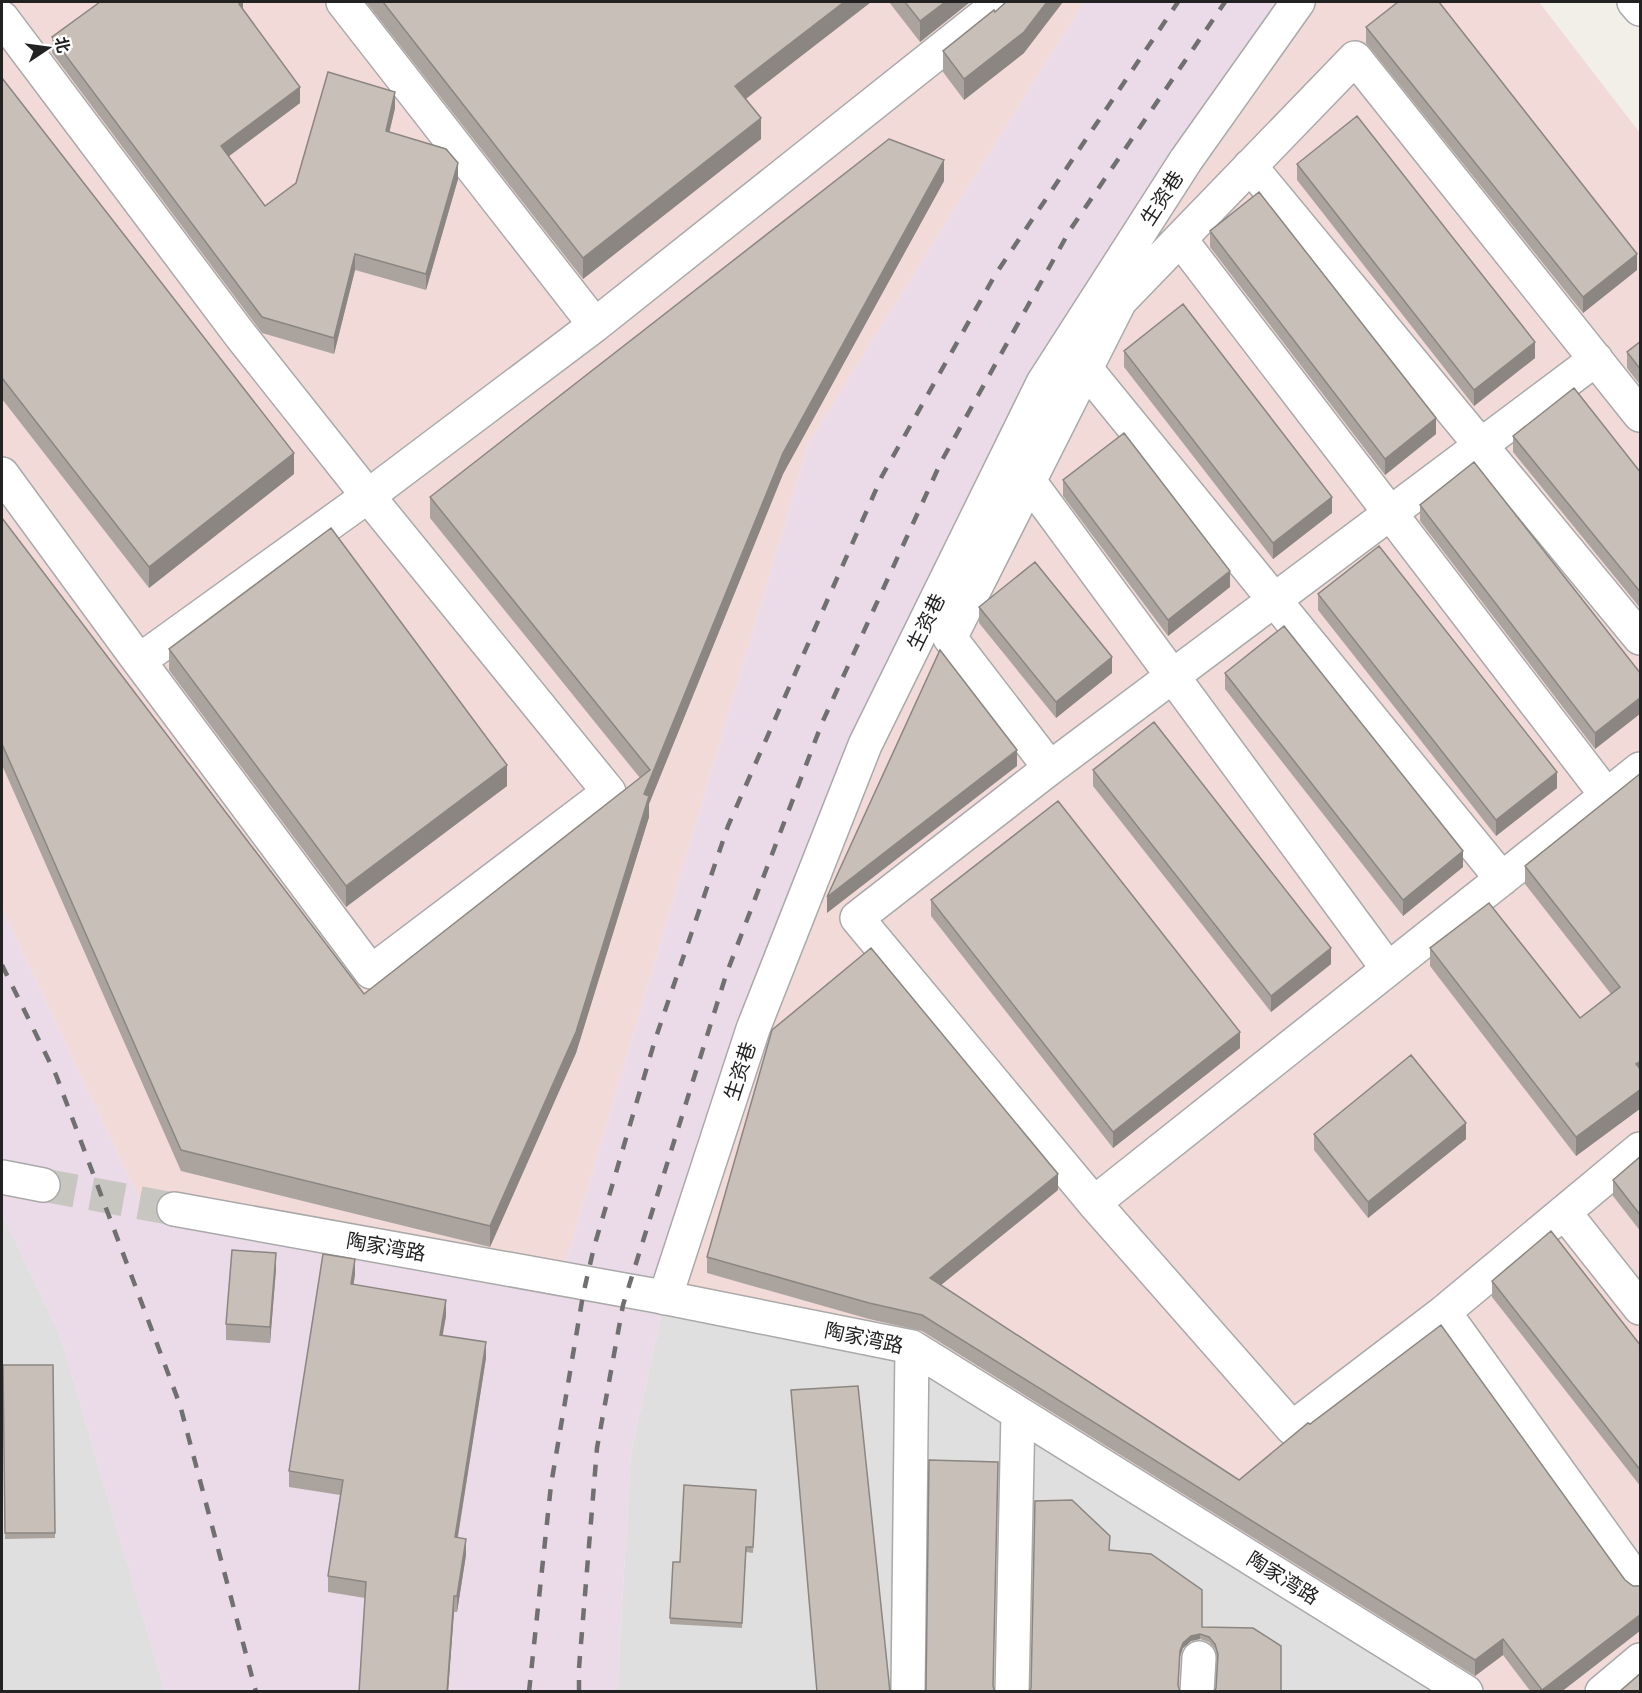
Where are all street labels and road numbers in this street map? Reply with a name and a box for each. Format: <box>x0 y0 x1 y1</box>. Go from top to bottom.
street label: 生资巷 <box>1134 165 1189 230</box>
street label: 生资巷 <box>900 589 951 655</box>
street label: 生资巷 <box>717 1038 762 1104</box>
street label: 陶家湾路 <box>344 1226 428 1267</box>
street label: 陶家湾路 <box>822 1316 906 1359</box>
street label: 陶家湾路 <box>1242 1545 1324 1610</box>

